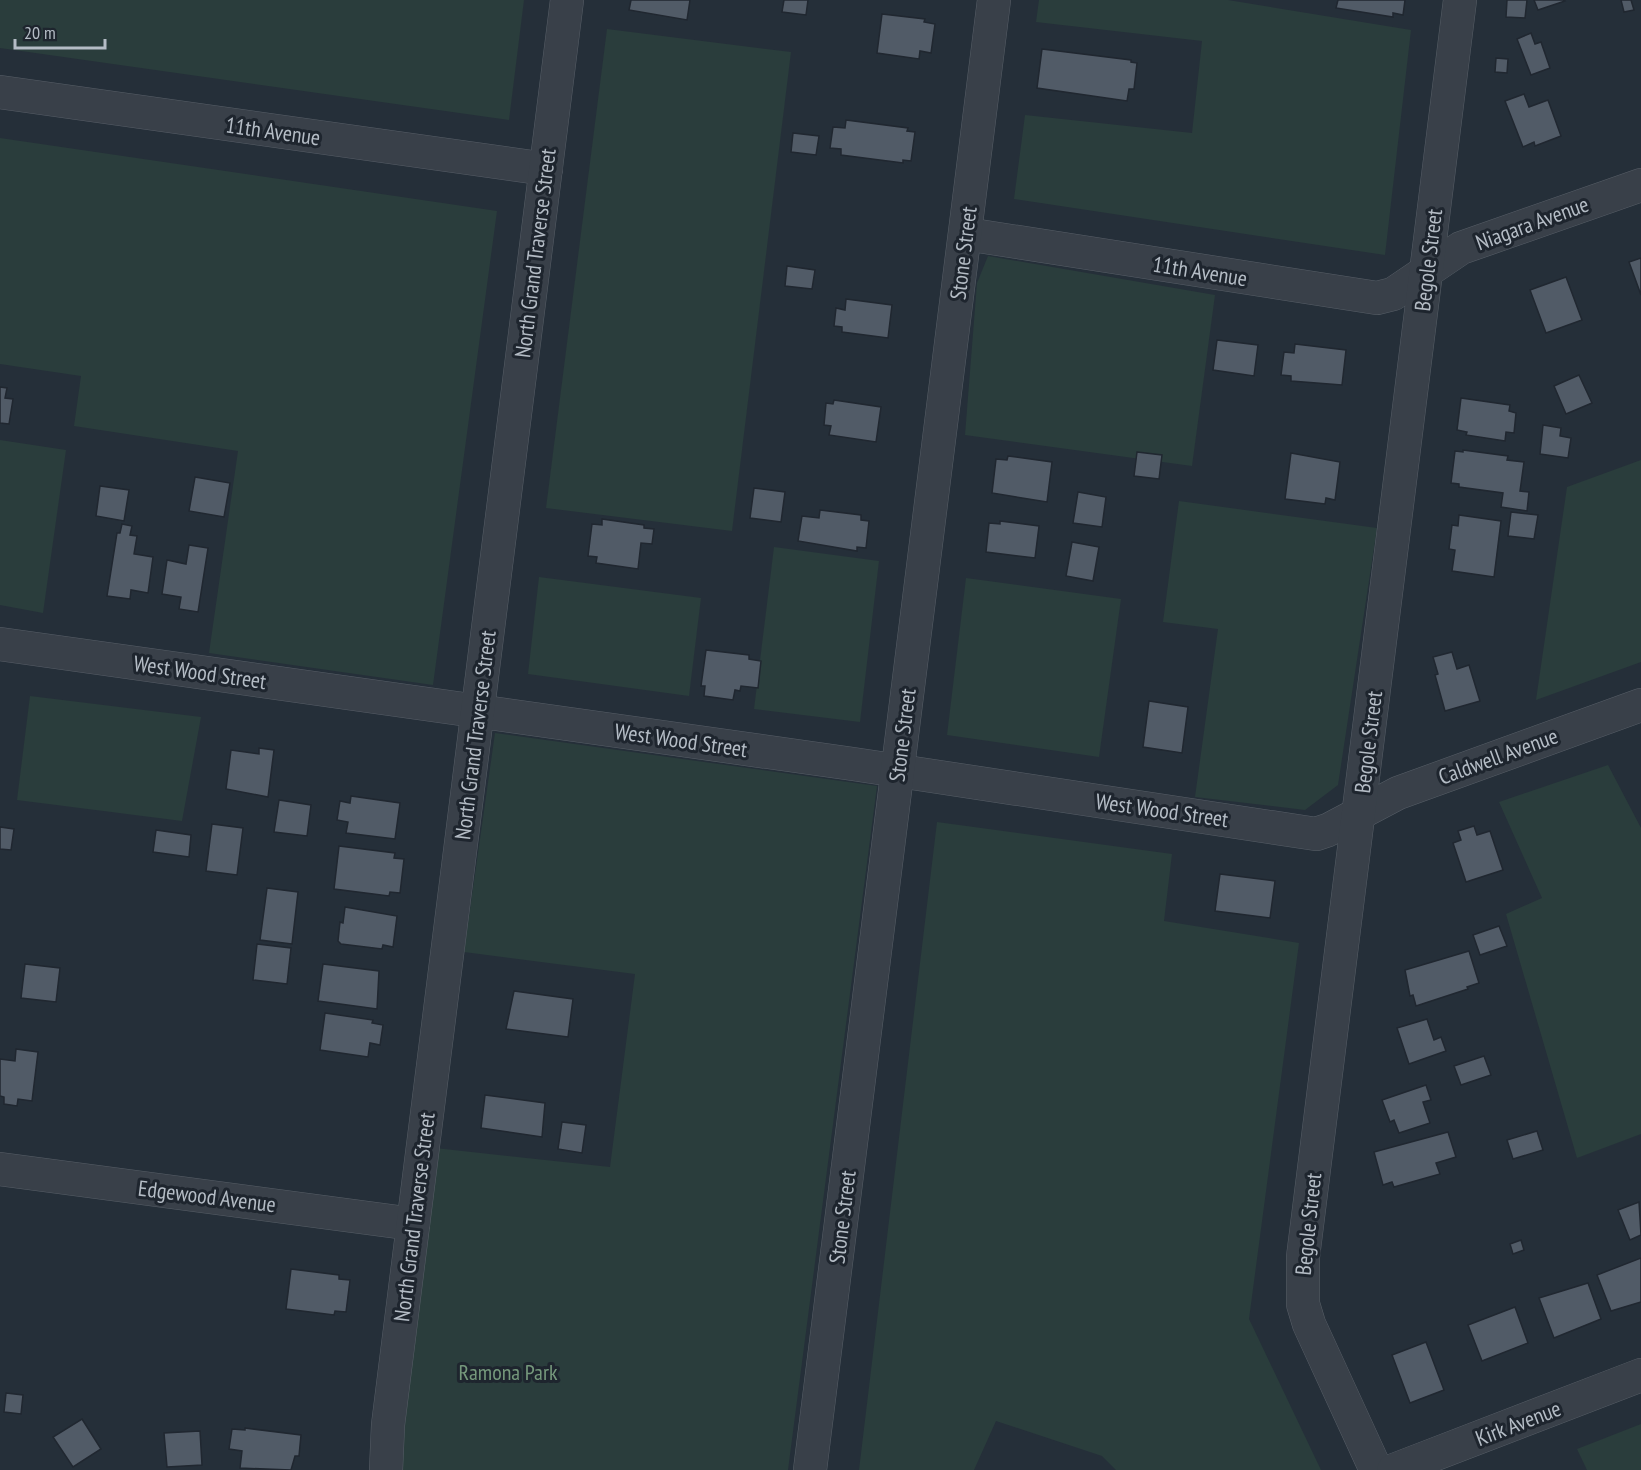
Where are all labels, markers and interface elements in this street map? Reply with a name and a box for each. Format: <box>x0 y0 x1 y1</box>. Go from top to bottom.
scale bar <box>15 12 105 50</box>
text: 20 m <box>24 21 56 44</box>
street label: 11th Avenue <box>224 111 322 151</box>
street label: North Grand Traverse Street <box>508 147 562 359</box>
street label: Niagara Avenue <box>1472 190 1592 256</box>
street label: Stone Street <box>943 205 983 301</box>
street label: Begole Street <box>1408 207 1448 313</box>
street label: 11th Avenue <box>1151 250 1249 292</box>
street label: North Grand Traverse Street <box>448 629 502 841</box>
street label: West Wood Street <box>132 649 268 695</box>
street label: Stone Street <box>882 687 922 783</box>
street label: Begole Street <box>1348 689 1388 795</box>
street label: West Wood Street <box>613 717 749 763</box>
street label: Caldwell Avenue <box>1434 721 1562 791</box>
street label: West Wood Street <box>1094 787 1230 833</box>
street label: North Grand Traverse Street <box>387 1111 441 1323</box>
street label: Stone Street <box>822 1169 862 1265</box>
street label: Begole Street <box>1289 1171 1327 1277</box>
street label: Edgewood Avenue <box>137 1174 277 1218</box>
park label: Ramona Park <box>458 1358 558 1386</box>
street label: Kirk Avenue <box>1471 1394 1565 1452</box>

